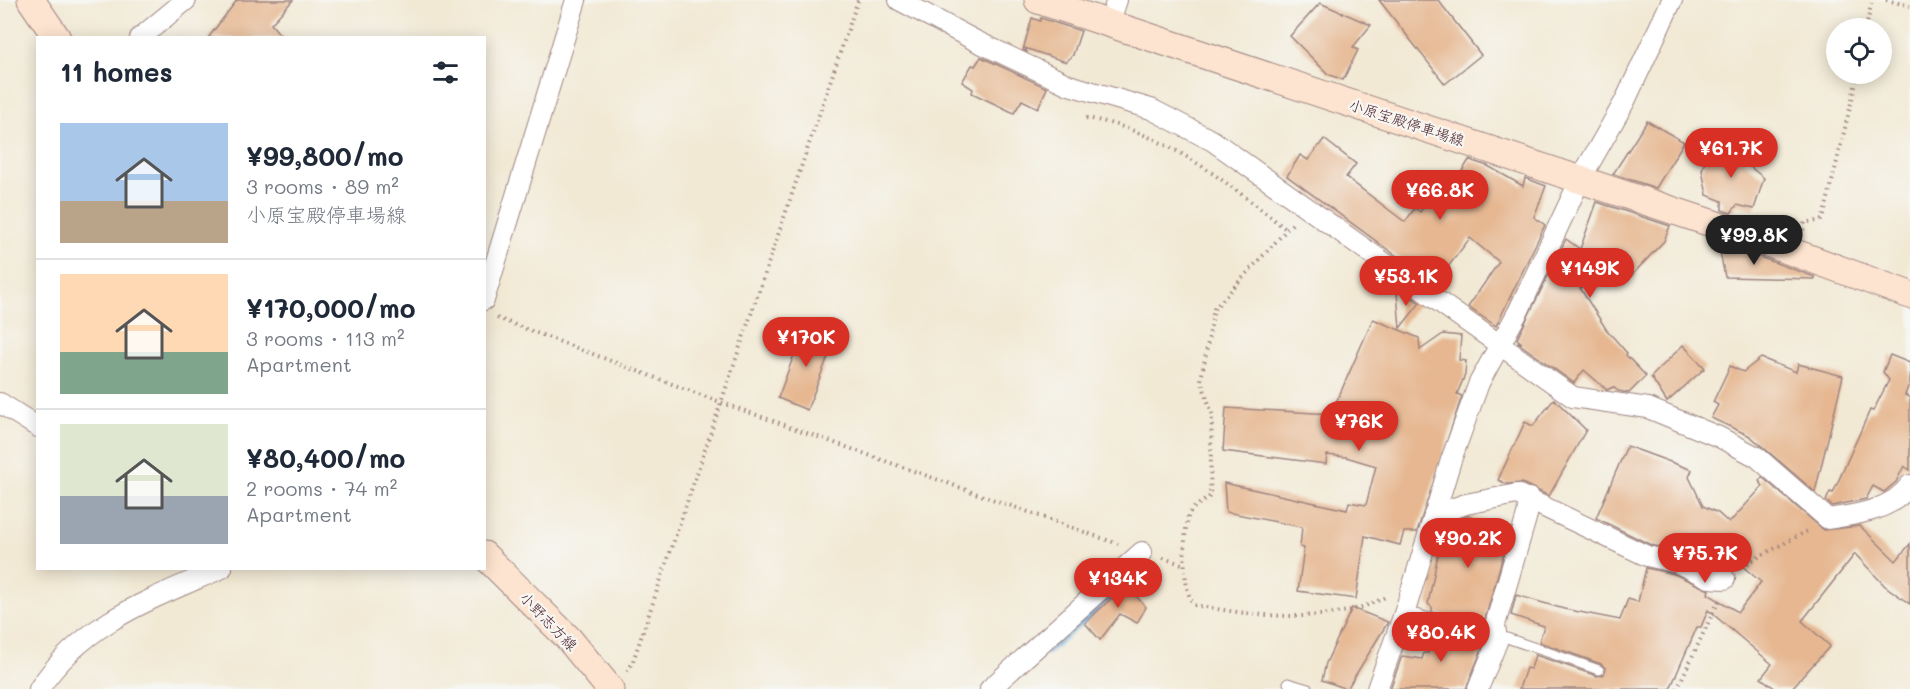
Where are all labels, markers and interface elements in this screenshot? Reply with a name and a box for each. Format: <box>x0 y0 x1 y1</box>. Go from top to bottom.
map controls <box>1826 18 1892 84</box>
button: locate <box>1826 18 1892 84</box>
text: 11 homes <box>60 55 173 89</box>
icon: filters <box>429 56 462 89</box>
street label: 小原宝殿停車場線 <box>1347 94 1467 150</box>
pin: ¥61.7K <box>1682 128 1780 179</box>
text: ¥61.7K <box>1699 134 1763 160</box>
text: ¥99,800/mo <box>246 139 403 173</box>
icon: home <box>108 147 180 219</box>
pin: ¥66.8K <box>1391 170 1489 221</box>
text: 3 rooms · 89 m² <box>246 173 399 199</box>
text: ¥66.8K <box>1405 176 1475 202</box>
text: 小原宝殿停車場線 <box>246 201 406 227</box>
pin: ¥99.8K <box>1705 215 1803 266</box>
text: ¥99.8K <box>1720 221 1788 247</box>
pin: ¥149K <box>1548 248 1632 299</box>
text: ¥149K <box>1560 254 1620 280</box>
pin: ¥53.1K <box>1357 256 1455 307</box>
text: ¥53.1K <box>1374 262 1438 288</box>
text: ¥170,000/mo <box>246 291 416 325</box>
icon: home <box>108 298 180 370</box>
pin: ¥170K <box>764 317 848 368</box>
text: ¥170K <box>776 323 836 349</box>
text: 3 rooms · 113 m² <box>246 325 405 351</box>
text: Apartment <box>246 351 352 377</box>
pin: ¥76K <box>1323 401 1395 452</box>
text: ¥76K <box>1334 407 1384 433</box>
text: ¥80,400/mo <box>246 441 405 475</box>
icon: home <box>108 448 180 520</box>
text: 2 rooms · 74 m² <box>246 475 397 501</box>
text: Apartment <box>246 501 352 527</box>
pin: ¥90.2K <box>1419 518 1517 569</box>
text: ¥90.2K <box>1434 524 1502 550</box>
pin: ¥75.7K <box>1656 533 1754 584</box>
text: ¥75.7K <box>1672 539 1738 565</box>
pin: ¥134K <box>1076 558 1160 609</box>
text: ¥134K <box>1088 564 1148 590</box>
street label: 小野志方線 <box>516 587 582 655</box>
pin: ¥80.4K <box>1392 612 1490 663</box>
text: ¥80.4K <box>1406 618 1476 644</box>

